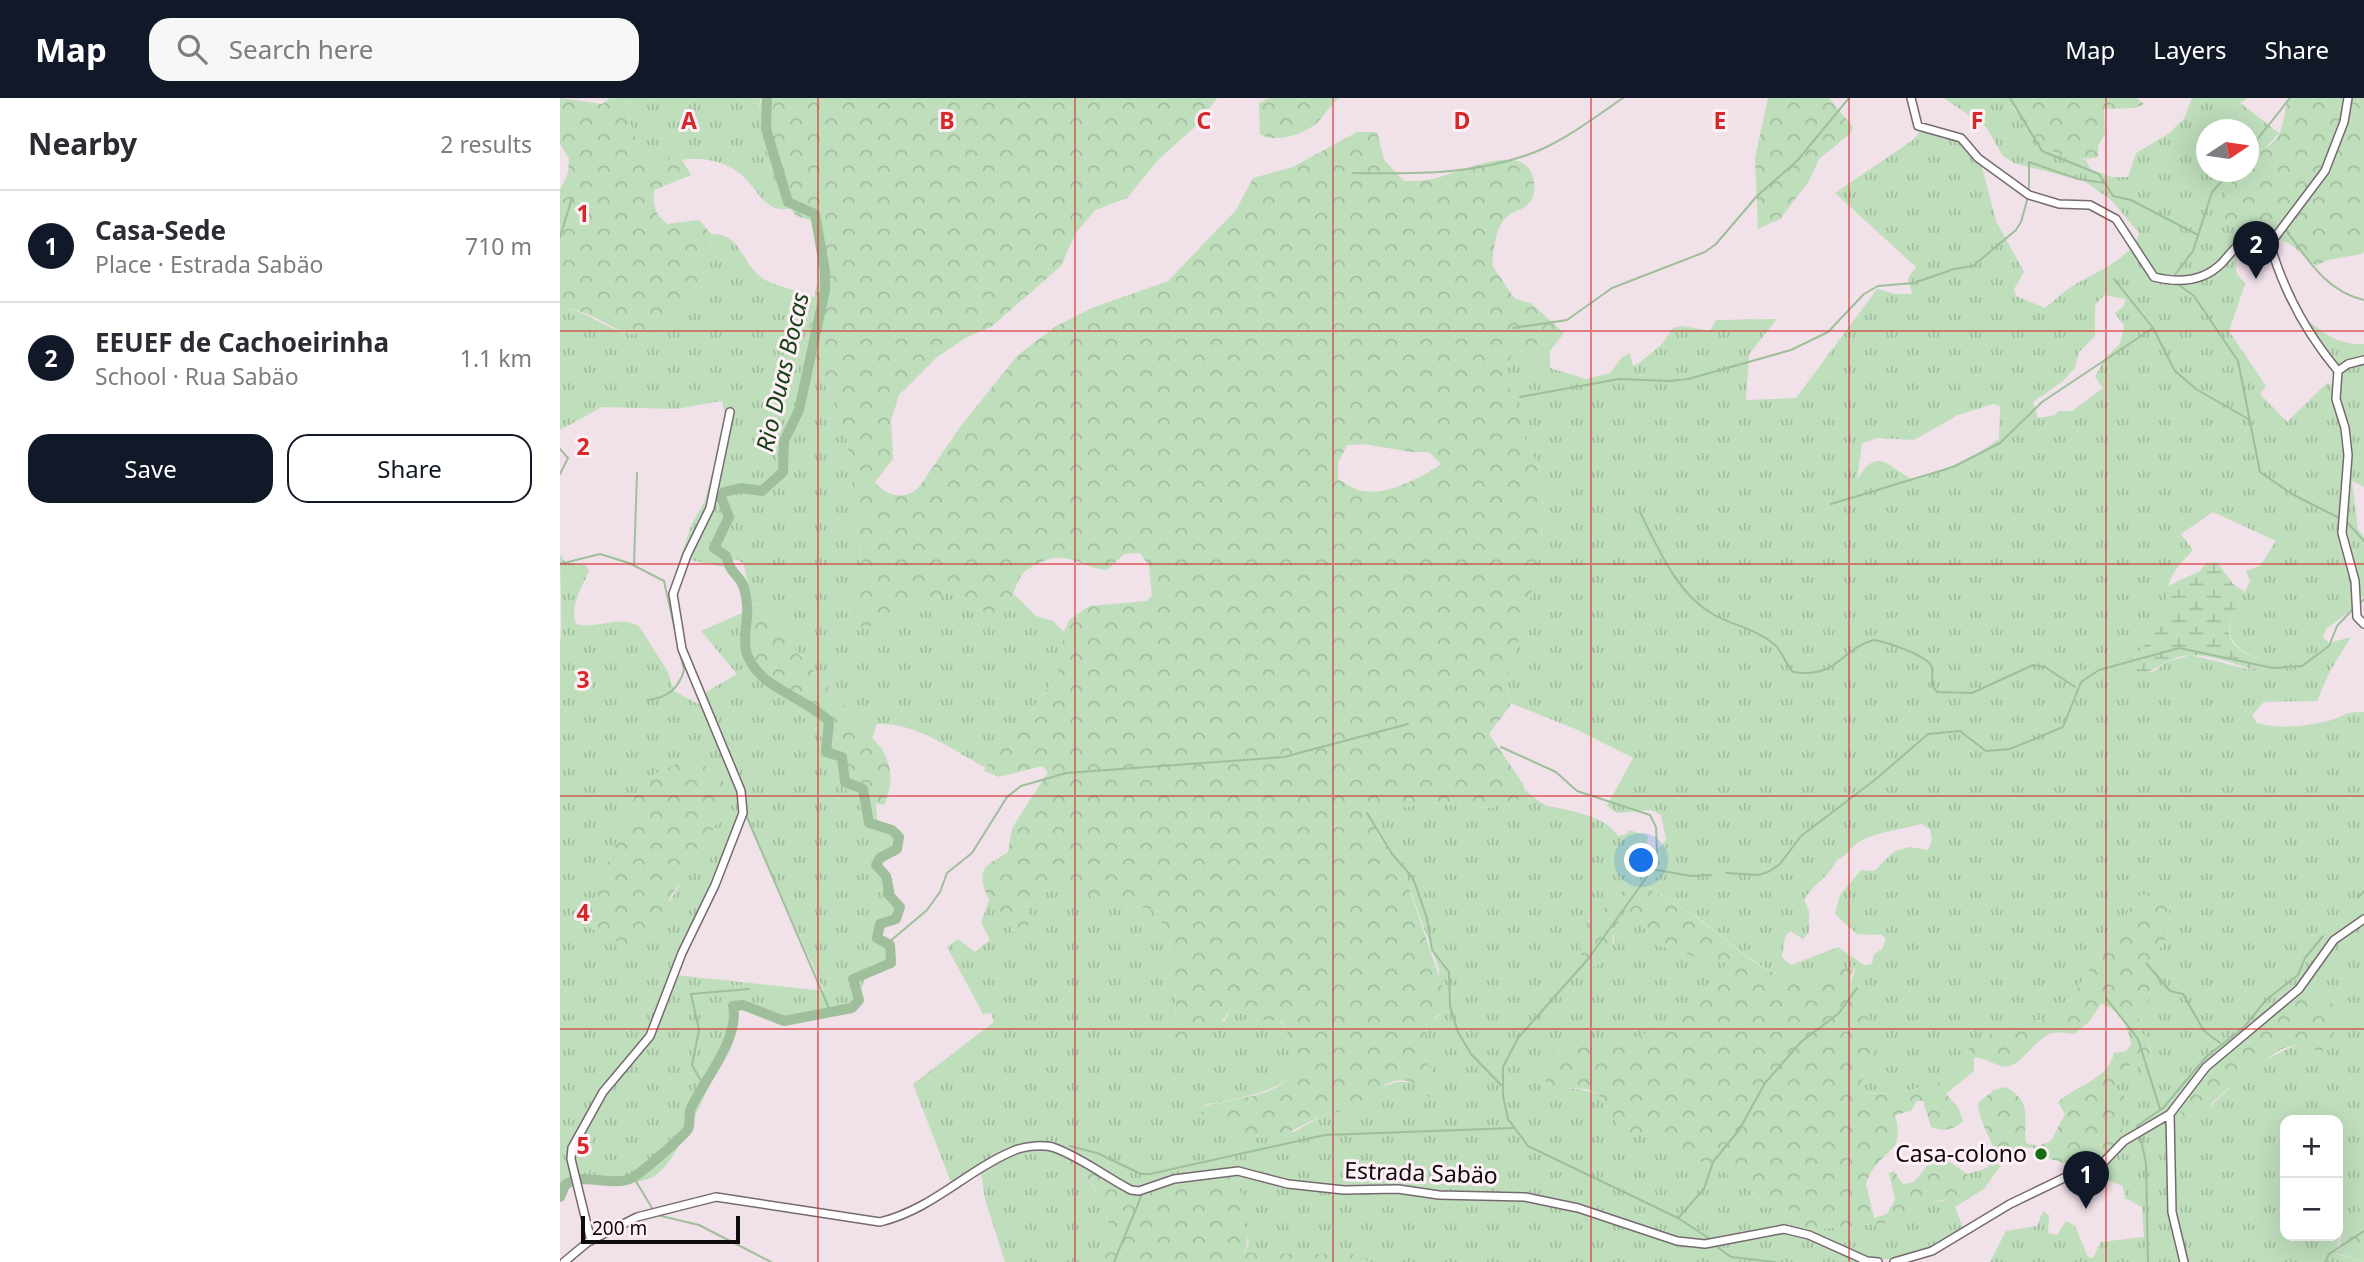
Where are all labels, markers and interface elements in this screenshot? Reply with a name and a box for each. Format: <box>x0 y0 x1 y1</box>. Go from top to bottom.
search box <box>149 18 639 81</box>
text: Map <box>35 27 107 72</box>
icon: search <box>173 30 211 68</box>
text: Search here <box>229 31 373 67</box>
text: Map <box>2065 33 2115 66</box>
text: Layers <box>2153 33 2227 66</box>
text: Share <box>2265 33 2329 66</box>
text: A <box>681 104 697 136</box>
text: B <box>939 104 955 136</box>
text: C <box>1197 104 1212 136</box>
text: D <box>1454 104 1470 136</box>
text: E <box>1714 104 1726 136</box>
text: F <box>1971 104 1983 136</box>
north arrow <box>2196 119 2259 182</box>
text: Nearby <box>28 123 137 164</box>
text: 2 results <box>440 128 532 160</box>
text: 1 <box>576 197 590 229</box>
text: Casa-Sede <box>95 212 226 248</box>
pin: 2 <box>2233 221 2279 279</box>
text: 1 <box>44 230 58 262</box>
text: 710 m <box>465 230 532 262</box>
text: Place · Estrada Sabäo <box>95 248 323 280</box>
water label: Rio Duas Bocas <box>747 289 816 455</box>
text: EEUEF de Cachoeirinha <box>95 324 389 360</box>
text: 2 <box>44 342 58 374</box>
text: 1.1 km <box>460 342 532 374</box>
text: School · Rua Sabäo <box>95 360 299 392</box>
text: 2 <box>576 430 590 462</box>
button: Save <box>28 434 273 503</box>
button: Share <box>287 434 532 503</box>
text: 3 <box>576 663 590 695</box>
your location <box>1624 843 1658 877</box>
text: 4 <box>576 896 590 928</box>
map controls <box>2280 1115 2343 1241</box>
button: + <box>2280 1115 2343 1178</box>
text: 5 <box>576 1129 590 1161</box>
place label: Casa-colono <box>1895 1137 2027 1169</box>
marker: Casa-colono <box>2033 1146 2049 1162</box>
pin: 1 <box>2063 1151 2109 1209</box>
street label: Estrada Sabäo <box>1344 1153 1498 1191</box>
button: − <box>2280 1178 2343 1241</box>
scale bar <box>581 1213 740 1245</box>
text: 200 m <box>592 1215 647 1241</box>

